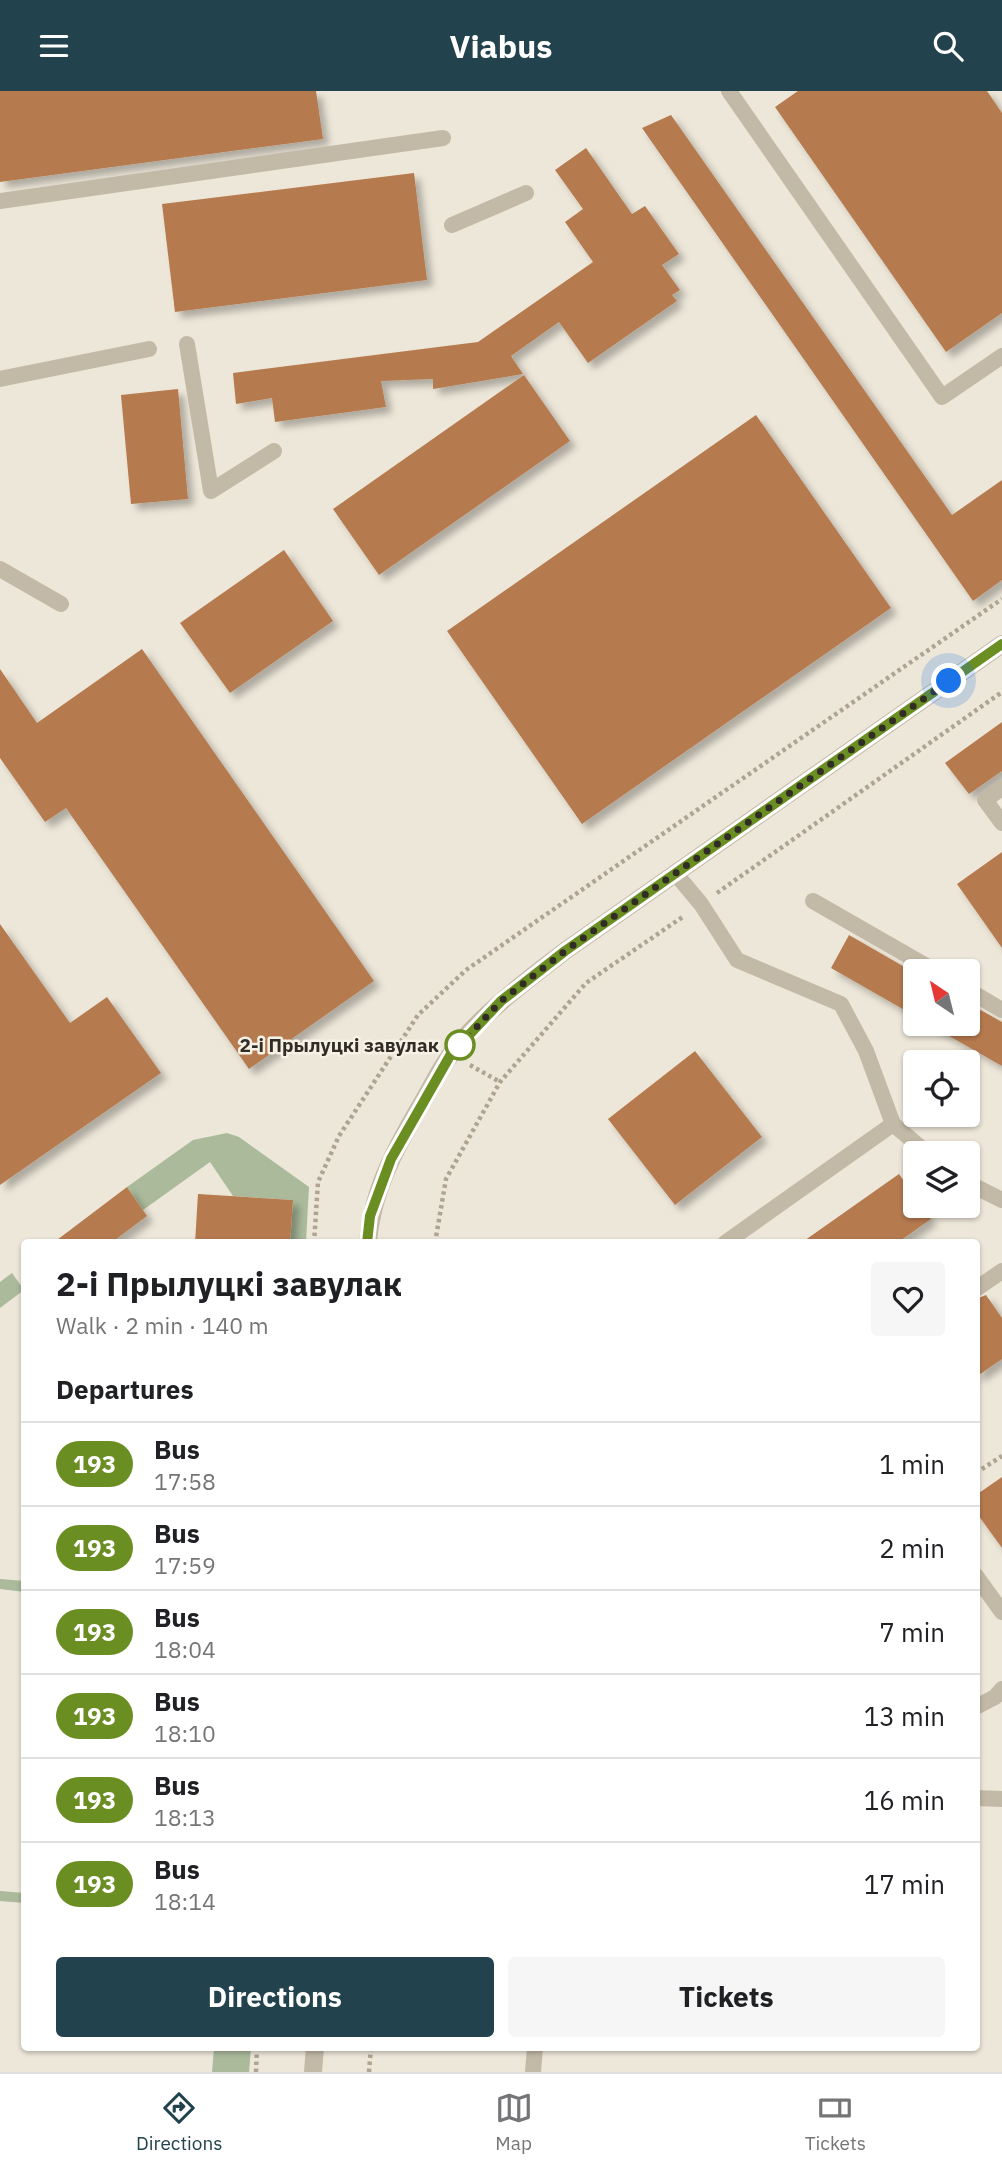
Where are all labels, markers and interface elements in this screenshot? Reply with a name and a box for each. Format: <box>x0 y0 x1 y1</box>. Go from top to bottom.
text: Viabus <box>450 25 552 67</box>
icon: menu <box>35 27 73 65</box>
icon: search <box>929 27 967 65</box>
your location <box>931 663 966 698</box>
north arrow <box>903 959 980 1036</box>
map controls <box>903 959 980 1218</box>
marker: 2-і Прылуцкі завулак <box>445 1030 475 1060</box>
place label: 2-і Прылуцкі завулак <box>240 1033 439 1057</box>
button: locate <box>903 1050 980 1127</box>
button: layers <box>903 1141 980 1218</box>
text: 2-і Прылуцкі завулак <box>56 1262 402 1305</box>
button: heart <box>871 1262 945 1336</box>
text: Walk · 2 min · 140 m <box>56 1310 269 1340</box>
text: Departures <box>56 1372 194 1406</box>
text: Bus <box>154 1432 200 1466</box>
text: 1 min <box>879 1447 945 1481</box>
text: 193 <box>73 1448 116 1480</box>
text: 17:58 <box>154 1466 216 1496</box>
text: Bus <box>154 1516 200 1550</box>
text: 2 min <box>879 1531 945 1565</box>
text: 193 <box>73 1532 116 1564</box>
text: 17:59 <box>154 1550 216 1580</box>
text: Bus <box>154 1600 200 1634</box>
text: 7 min <box>879 1615 945 1649</box>
text: 193 <box>73 1616 116 1648</box>
text: 18:04 <box>154 1634 216 1664</box>
text: Bus <box>154 1684 200 1718</box>
text: 13 min <box>864 1699 945 1733</box>
text: 193 <box>73 1700 116 1732</box>
text: 18:10 <box>154 1718 216 1748</box>
text: Bus <box>154 1768 200 1802</box>
text: 16 min <box>864 1783 945 1817</box>
text: 193 <box>73 1784 116 1816</box>
text: 18:13 <box>154 1802 216 1832</box>
text: Bus <box>154 1852 200 1886</box>
text: 17 min <box>864 1867 945 1901</box>
text: 193 <box>73 1868 116 1900</box>
text: 18:14 <box>154 1886 216 1916</box>
button: Directions <box>56 1957 494 2037</box>
button: Tickets <box>508 1957 945 2037</box>
tab: Directions <box>136 2089 223 2155</box>
tab: Map <box>495 2089 533 2155</box>
tab: Tickets <box>805 2089 866 2155</box>

